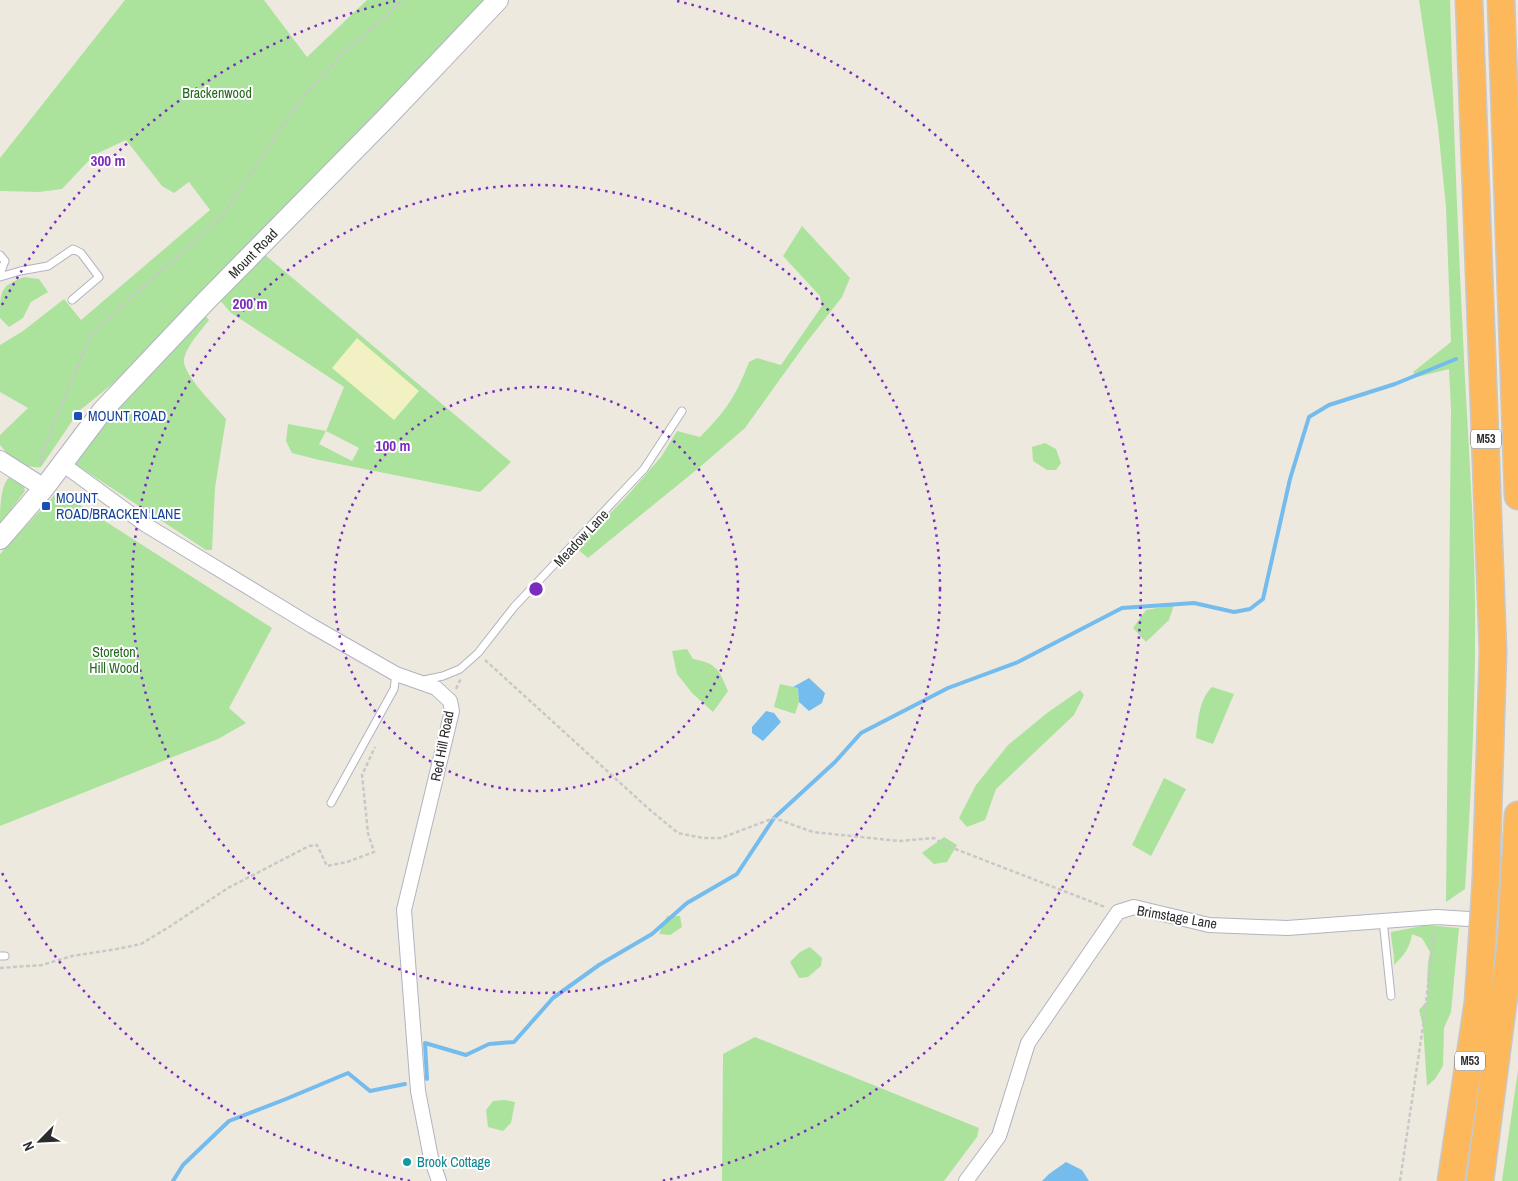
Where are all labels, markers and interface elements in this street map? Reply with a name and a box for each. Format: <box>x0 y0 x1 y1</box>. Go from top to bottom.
park label: Brackenwood <box>182 84 252 102</box>
text: 300 m <box>91 150 125 171</box>
street label: Mount Road <box>225 225 281 282</box>
text: 200 m <box>233 293 267 314</box>
place label: MOUNT ROAD <box>88 407 166 425</box>
marker: MOUNT ROAD <box>72 410 84 422</box>
road number: M53 <box>1471 429 1501 448</box>
text: 100 m <box>376 435 410 456</box>
place label: MOUNT ROAD/BRACKEN LANE <box>56 489 181 523</box>
marker: MOUNT ROAD/BRACKEN LANE <box>40 500 52 512</box>
street label: Meadow Lane <box>550 505 612 571</box>
centre of rings <box>527 580 545 598</box>
park label: Storeton Hill Wood <box>89 643 139 677</box>
street label: Red Hill Road <box>426 709 458 783</box>
street label: Brimstage Lane <box>1136 901 1218 933</box>
road number: M53 <box>1455 1052 1485 1070</box>
north arrow <box>15 1116 65 1166</box>
text: N <box>18 1139 38 1154</box>
place label: Brook Cottage <box>417 1153 490 1171</box>
marker: Brook Cottage <box>401 1156 413 1168</box>

